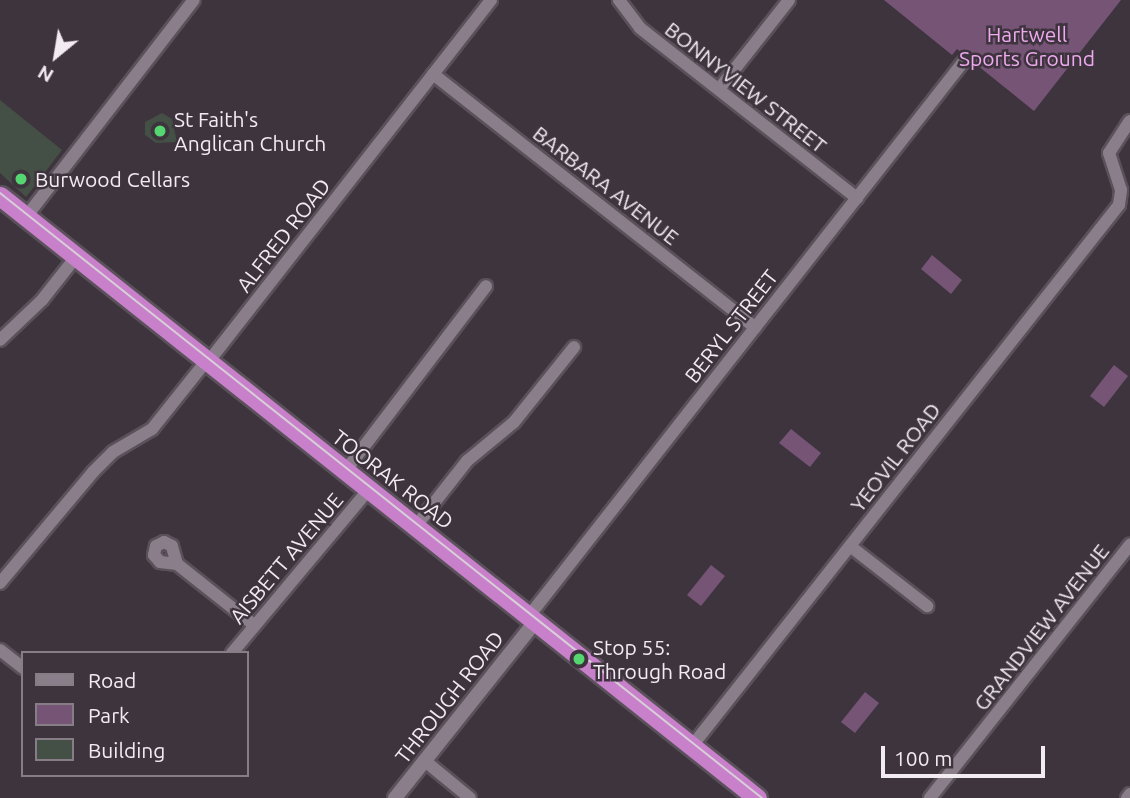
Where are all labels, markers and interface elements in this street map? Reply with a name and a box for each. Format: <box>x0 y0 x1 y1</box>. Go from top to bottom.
street label: BONNYVIEW STREET <box>660 16 832 158</box>
north arrow <box>21 21 91 91</box>
park label: Hartwell Sports Ground <box>959 21 1095 71</box>
text: N <box>34 61 57 87</box>
place label: St Faith's Anglican Church <box>174 106 326 156</box>
street label: BARBARA AVENUE <box>528 120 684 250</box>
marker: St Faith's Anglican Church <box>152 123 168 139</box>
place label: Burwood Cellars <box>35 166 190 192</box>
marker: Burwood Cellars <box>13 171 29 187</box>
street label: ALFRED ROAD <box>231 173 335 297</box>
street label: BERYL STREET <box>679 264 783 388</box>
street label: YEOVIL ROAD <box>845 397 945 517</box>
street label: TOORAK ROAD <box>328 424 458 534</box>
street label: AISBETT AVENUE <box>224 488 348 628</box>
street label: GRANDVIEW AVENUE <box>968 539 1114 715</box>
street label: THROUGH ROAD <box>390 626 508 768</box>
place label: Stop 55: Through Road <box>593 634 726 684</box>
legend <box>21 651 248 777</box>
marker: Stop 55: Through Road <box>571 651 587 667</box>
text: Road <box>88 668 136 692</box>
text: Park <box>88 703 130 727</box>
scale bar <box>885 732 1050 776</box>
text: Building <box>88 738 165 762</box>
text: 100 m <box>894 746 952 770</box>

